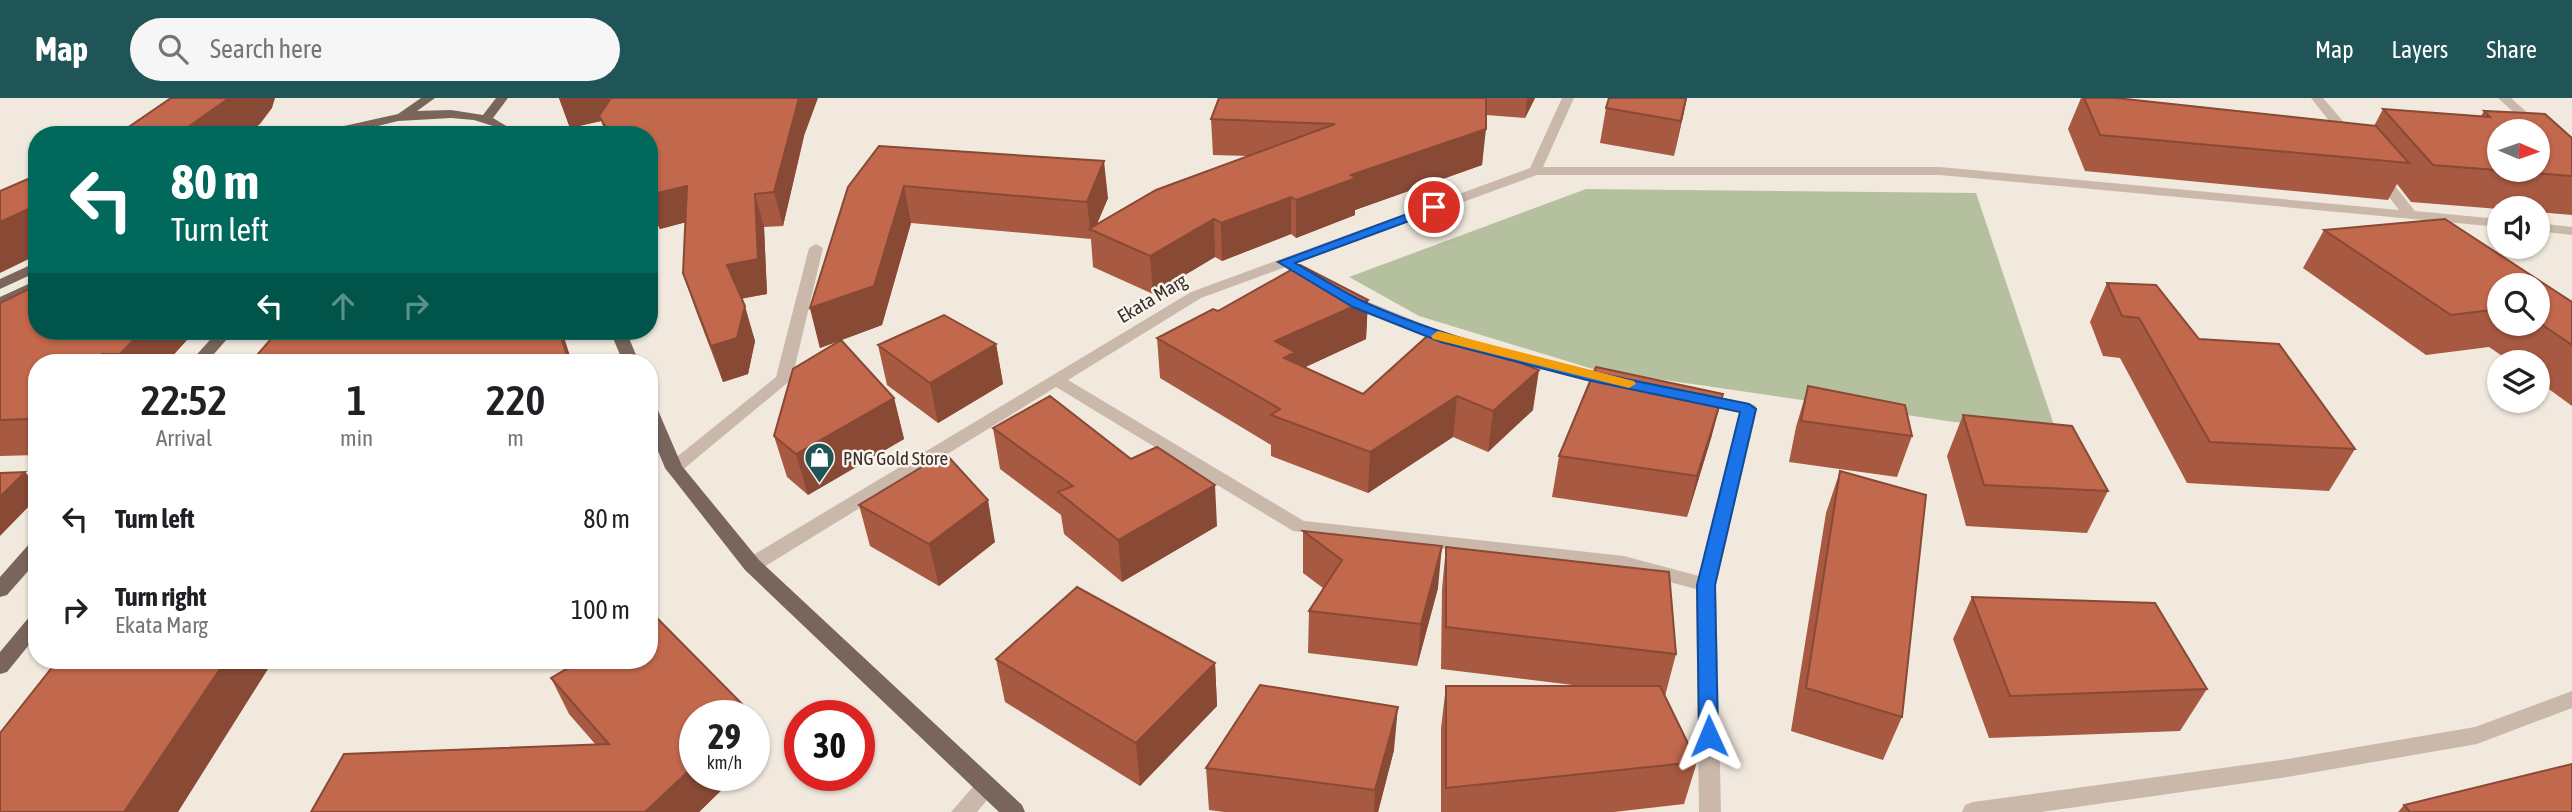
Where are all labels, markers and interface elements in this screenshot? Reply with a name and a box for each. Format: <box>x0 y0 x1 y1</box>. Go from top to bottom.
search box <box>130 18 620 81</box>
text: Map <box>35 30 88 68</box>
icon: search <box>154 30 192 68</box>
text: Search here <box>210 34 322 64</box>
text: Map <box>2315 36 2354 63</box>
text: Layers <box>2392 36 2448 63</box>
text: Share <box>2486 36 2537 63</box>
north arrow <box>2487 119 2550 182</box>
map controls <box>2487 119 2550 413</box>
text: 80 m <box>171 153 259 209</box>
icon: left <box>56 154 147 245</box>
pin <box>1404 177 1464 237</box>
icon: arrive <box>1415 188 1453 226</box>
button: sound <box>2487 196 2550 259</box>
text: Turn left <box>171 211 269 248</box>
street label: Ekata Marg <box>1113 268 1191 327</box>
button: search <box>2487 273 2550 336</box>
icon: left <box>251 287 289 325</box>
icon: ahead <box>324 287 362 325</box>
icon: right <box>397 287 435 325</box>
button: layers <box>2487 350 2550 413</box>
text: 22:52 <box>141 376 227 424</box>
text: 1 <box>347 376 366 424</box>
text: 220 <box>486 376 545 424</box>
text: Arrival <box>156 425 212 451</box>
text: min <box>340 425 373 451</box>
text: m <box>507 425 524 451</box>
shop icon: PNG Gold Store <box>803 441 837 485</box>
place label: PNG Gold Store <box>843 447 948 469</box>
icon: left <box>56 500 94 538</box>
text: Turn left <box>115 504 195 534</box>
text: 80 m <box>583 504 630 534</box>
text: Turn right <box>115 582 206 612</box>
icon: right <box>56 591 94 629</box>
text: 100 m <box>571 595 630 625</box>
text: Ekata Marg <box>115 612 208 638</box>
position arrow <box>1672 699 1746 773</box>
speed limit sign: 30 <box>784 700 875 791</box>
text: 29 <box>708 716 741 756</box>
text: km/h <box>707 752 742 773</box>

